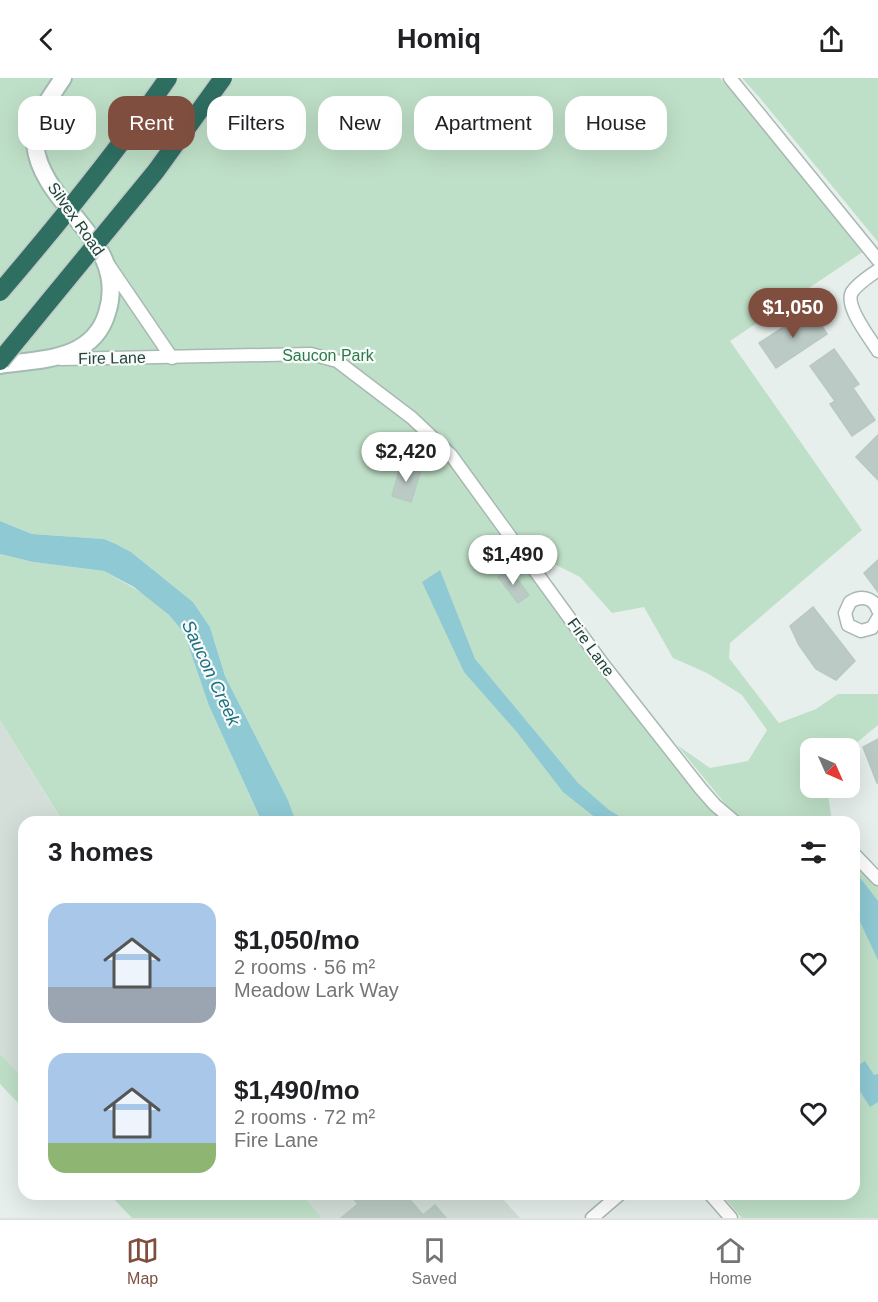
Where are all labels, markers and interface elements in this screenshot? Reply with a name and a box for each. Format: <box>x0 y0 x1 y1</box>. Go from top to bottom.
icon: back <box>30 23 63 56</box>
icon: share <box>815 23 848 56</box>
text: Homiq <box>397 24 481 54</box>
chip: Buy <box>18 96 96 150</box>
chip: Rent <box>108 96 195 150</box>
chip: Filters <box>207 96 306 150</box>
chip: New <box>318 96 402 150</box>
chip: Apartment <box>414 96 553 150</box>
chip: House <box>565 96 667 150</box>
street label: Silvex Road <box>45 179 107 259</box>
pin: $1,050 <box>744 288 842 339</box>
text: $1,050 <box>762 296 824 318</box>
park label: Saucon Park <box>282 347 375 364</box>
street label: Fire Lane <box>78 349 146 367</box>
pin: $2,420 <box>357 432 455 483</box>
text: $2,420 <box>375 440 437 462</box>
pin: $1,490 <box>464 535 562 586</box>
text: $1,490 <box>482 543 544 565</box>
street label: Fire Lane <box>564 615 618 679</box>
water label: Saucon Creek <box>178 617 245 730</box>
north arrow <box>800 738 860 798</box>
map controls <box>800 738 860 798</box>
icon: filters <box>797 836 830 869</box>
text: 3 homes <box>48 837 154 867</box>
text: $1,050/mo <box>234 925 360 955</box>
icon: home <box>96 927 168 999</box>
icon: heart <box>797 947 830 980</box>
text: 2 rooms · 56 m² <box>234 956 375 978</box>
text: Meadow Lark Way <box>234 979 399 1001</box>
text: $1,490/mo <box>234 1075 360 1105</box>
icon: home <box>96 1077 168 1149</box>
icon: heart <box>797 1097 830 1130</box>
text: 2 rooms · 72 m² <box>234 1106 375 1128</box>
text: Fire Lane <box>234 1129 319 1151</box>
tab: Map <box>126 1234 159 1288</box>
tab: Saved <box>411 1234 457 1288</box>
tab: Home <box>709 1234 752 1288</box>

